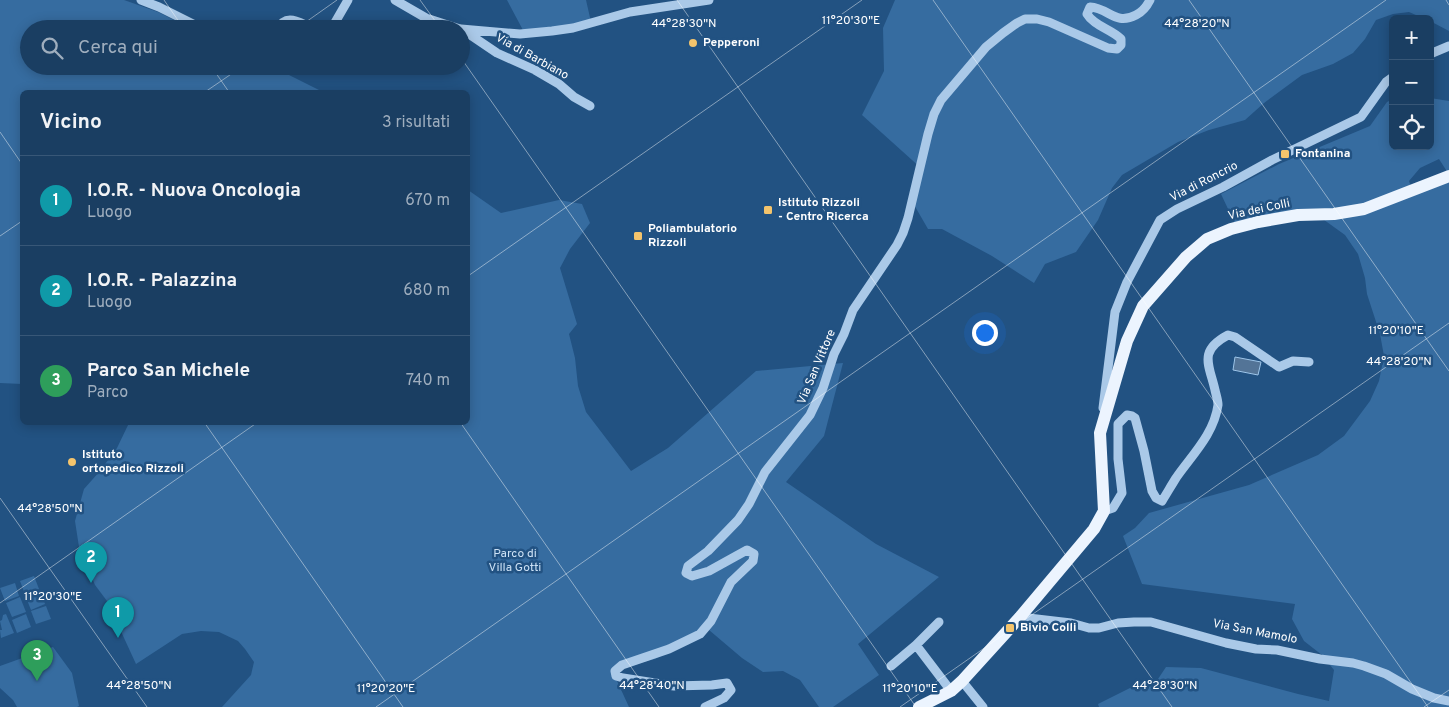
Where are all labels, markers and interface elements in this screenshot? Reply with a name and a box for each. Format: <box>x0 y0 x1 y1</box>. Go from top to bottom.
text: 11°20'30"E <box>822 13 880 29</box>
map controls <box>1389 15 1434 150</box>
button: + <box>1389 15 1434 60</box>
text: 44°28'30"N <box>651 16 717 32</box>
text: 44°28'20"N <box>1164 16 1230 32</box>
search box <box>20 20 470 75</box>
street label: Via di Barbiano <box>492 30 572 84</box>
icon: search <box>38 34 66 62</box>
place label: Pepperoni <box>703 35 760 51</box>
text: Cerca qui <box>78 36 158 60</box>
marker: Pepperoni <box>687 37 699 49</box>
button: − <box>1389 60 1434 105</box>
button: locate <box>1389 105 1434 150</box>
text: Vicino <box>40 109 102 136</box>
text: 3 risultati <box>382 113 450 133</box>
place label: Fontanina <box>1295 146 1350 162</box>
marker: Fontanina <box>1279 148 1291 160</box>
street label: Via di Roncrio <box>1167 158 1241 206</box>
text: I.O.R. - Nuova Oncologia <box>87 179 301 203</box>
text: 1 <box>53 191 59 211</box>
text: 670 m <box>405 191 450 211</box>
place label: Istituto Rizzoli - Centro Ricerca <box>778 195 869 225</box>
street label: Via dei Colli <box>1227 196 1291 224</box>
text: Luogo <box>87 203 132 223</box>
marker: Istituto Rizzoli - Centro Ricerca <box>762 204 774 216</box>
place label: Poliambulatorio Rizzoli <box>648 221 737 251</box>
marker: Poliambulatorio Rizzoli <box>632 230 644 242</box>
text: I.O.R. - Palazzina <box>87 269 237 293</box>
text: 2 <box>51 281 61 301</box>
text: 680 m <box>403 281 450 301</box>
text: Luogo <box>87 293 132 313</box>
your location <box>972 320 998 346</box>
text: 11°20'10"E <box>1368 323 1424 339</box>
street label: Via San Vittore <box>794 327 840 407</box>
text: 44°28'20"N <box>1366 354 1432 370</box>
text: Parco San Michele <box>87 359 250 383</box>
text: 3 <box>51 371 61 391</box>
text: 740 m <box>406 371 450 391</box>
text: Parco <box>87 383 128 403</box>
place label: Istituto ortopedico Rizzoli <box>82 447 184 477</box>
marker: Istituto ortopedico Rizzoli <box>66 456 78 468</box>
text: 44°28'50"N <box>17 501 83 517</box>
pin: 2 <box>75 542 107 583</box>
park label: Parco di Villa Gotti <box>489 546 541 576</box>
text: 11°20'30"E <box>24 589 82 605</box>
pin: 1 <box>102 597 134 638</box>
street label: Via San Mamolo <box>1211 616 1299 648</box>
place label: Bivio Colli <box>1020 620 1076 636</box>
marker: Bivio Colli <box>1004 622 1016 634</box>
pin: 3 <box>21 640 53 681</box>
text: 44°28'50"N <box>106 678 172 694</box>
text: 44°28'40"N <box>619 678 685 694</box>
text: 44°28'30"N <box>1132 678 1198 694</box>
text: 11°20'20"E <box>357 681 415 697</box>
text: 11°20'10"E <box>882 681 938 697</box>

